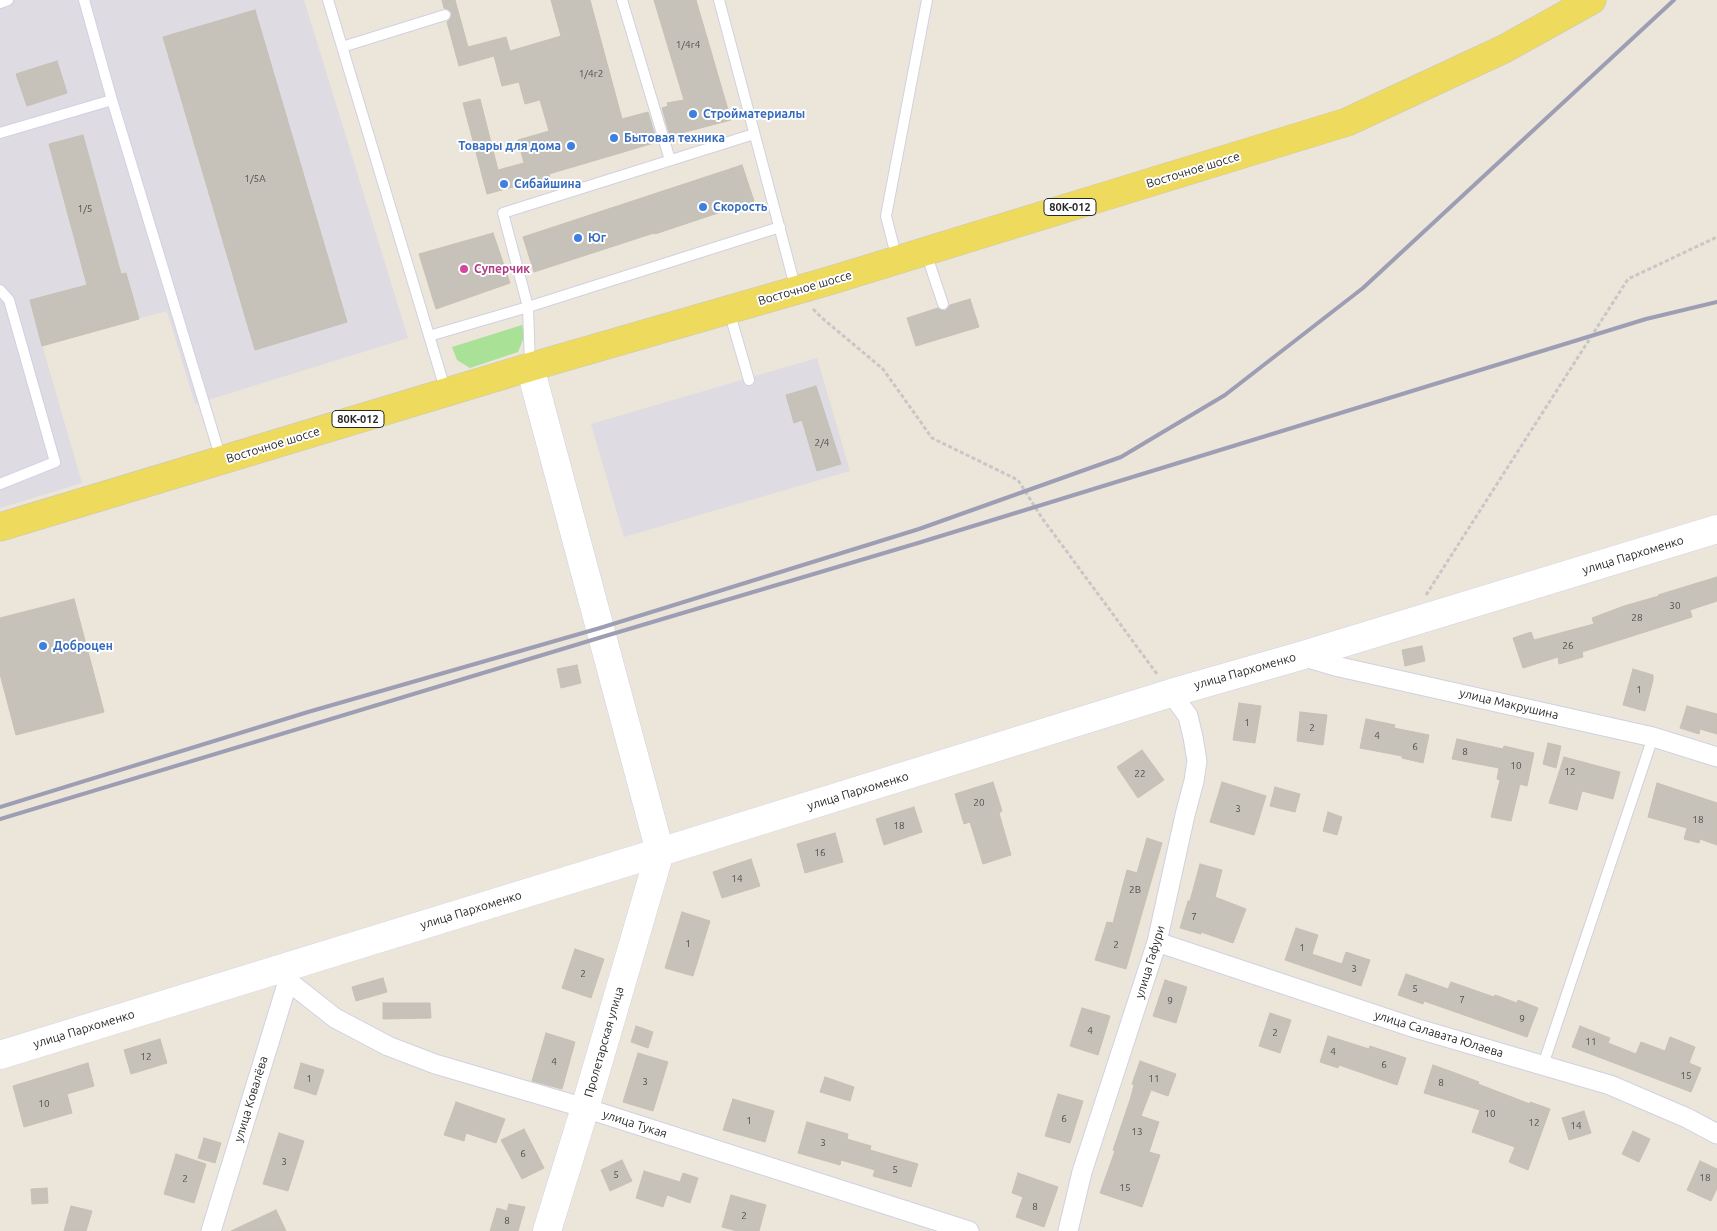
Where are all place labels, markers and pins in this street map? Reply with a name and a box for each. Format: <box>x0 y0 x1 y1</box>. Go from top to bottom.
place label: Стройматериалы <box>703 107 805 121</box>
marker: Стройматериалы <box>687 108 699 120</box>
place label: Бытовая техника <box>624 131 725 145</box>
marker: Бытовая техника <box>608 132 620 144</box>
place label: Товары для дома <box>458 139 561 153</box>
marker: Товары для дома <box>565 140 577 152</box>
place label: Сибайшина <box>514 177 581 191</box>
marker: Сибайшина <box>498 178 510 190</box>
place label: Скорость <box>713 200 767 214</box>
marker: Скорость <box>697 201 709 213</box>
place label: Юг <box>588 231 606 245</box>
marker: Юг <box>572 232 584 244</box>
place label: Суперчик <box>474 262 530 276</box>
marker: Суперчик <box>458 263 470 275</box>
place label: Доброцен <box>53 639 113 653</box>
marker: Доброцен <box>37 640 49 652</box>

